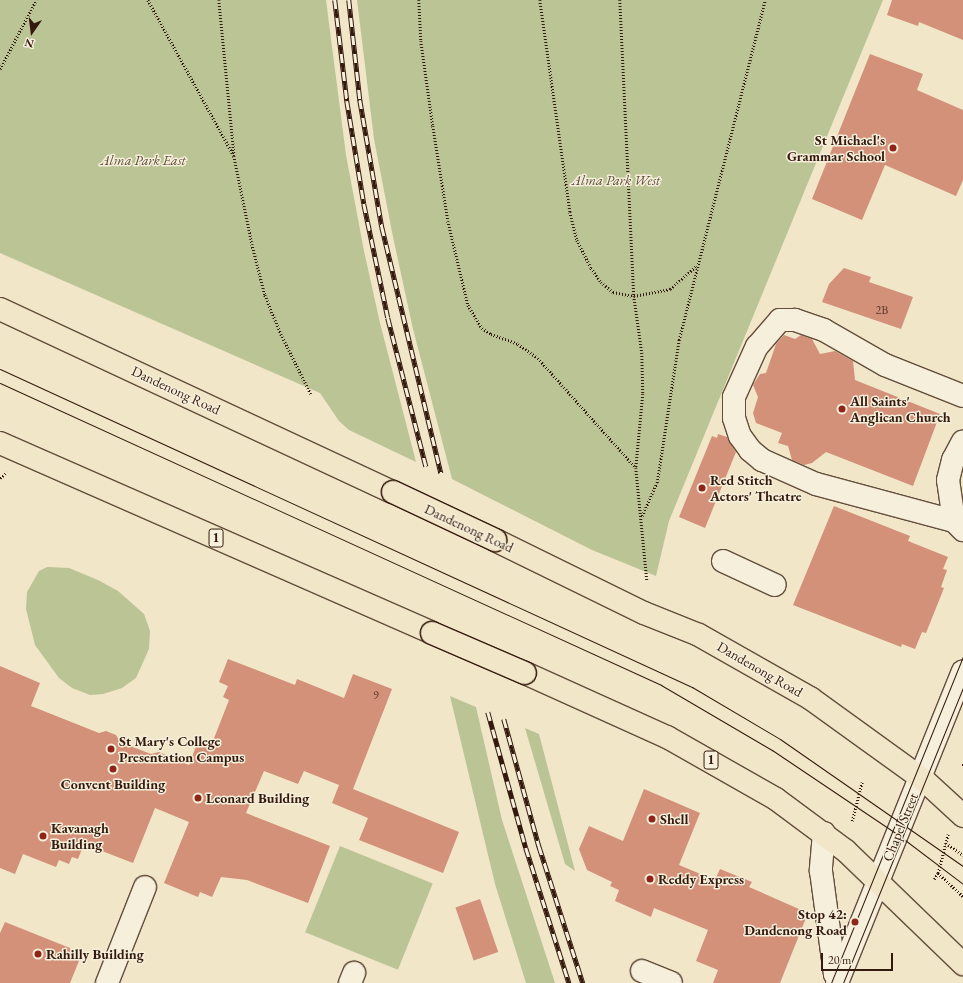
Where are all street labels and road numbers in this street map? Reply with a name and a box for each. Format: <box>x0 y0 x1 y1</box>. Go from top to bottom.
street label: Dandenong Road <box>129 362 223 418</box>
street label: Dandenong Road <box>422 500 516 556</box>
road number: 1 <box>208 527 224 549</box>
street label: Dandenong Road <box>714 638 806 700</box>
road number: 1 <box>703 749 719 771</box>
street label: Chapel Street <box>879 790 921 864</box>

